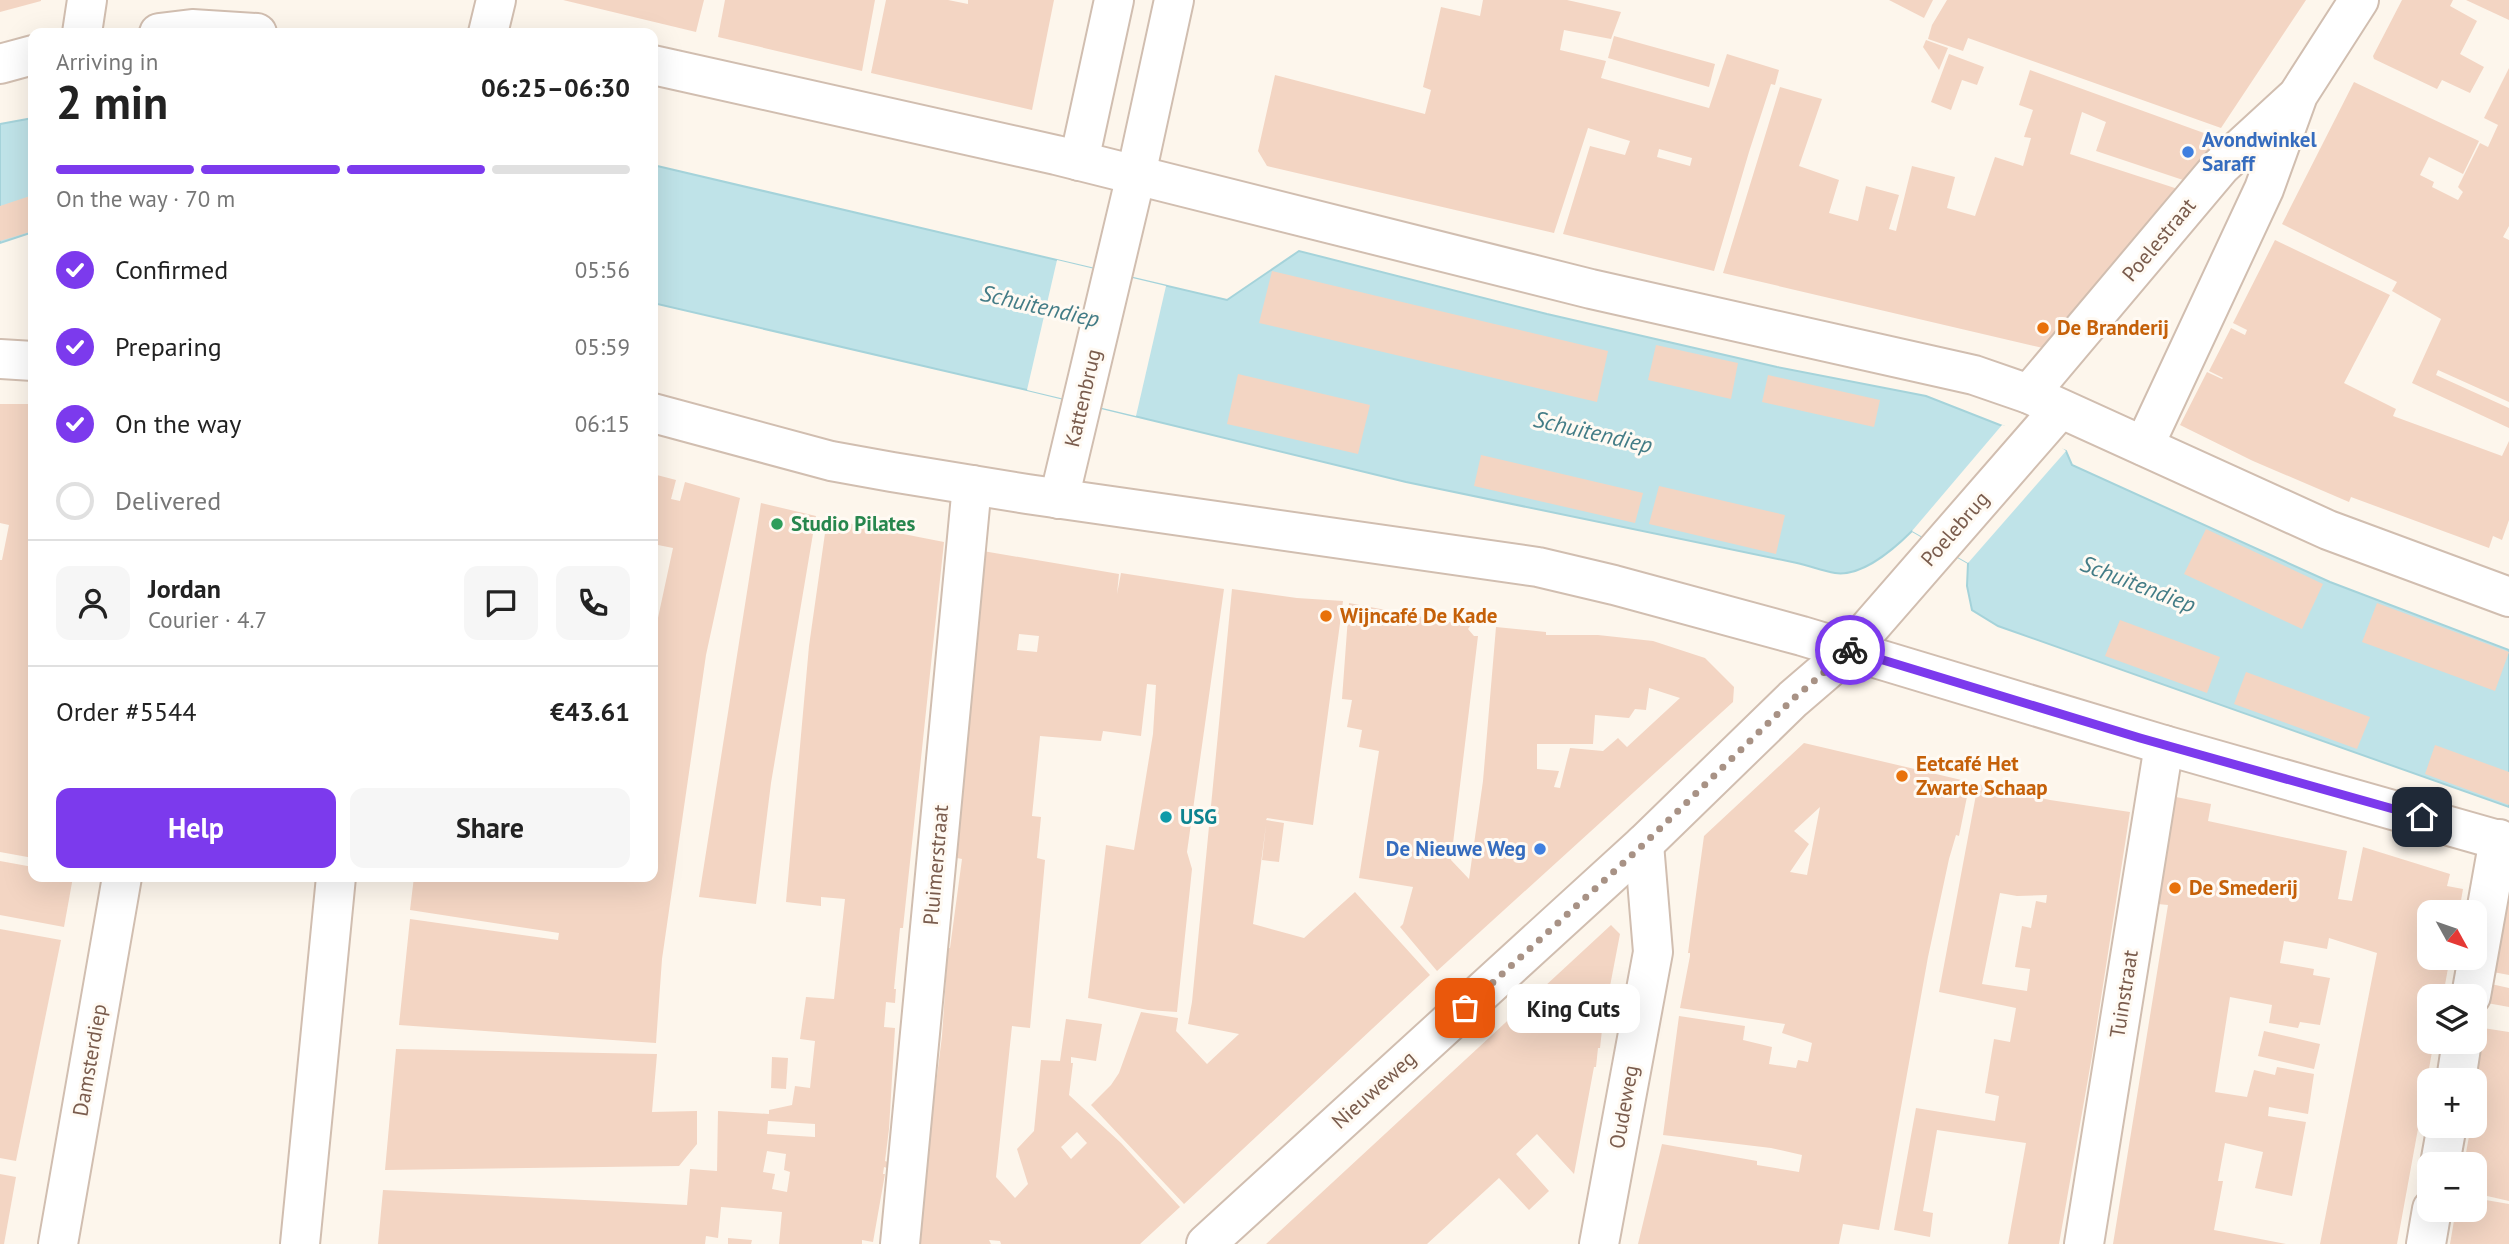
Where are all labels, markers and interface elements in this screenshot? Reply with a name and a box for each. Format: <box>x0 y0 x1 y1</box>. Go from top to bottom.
text: Arriving in <box>56 47 158 76</box>
text: 06:25–06:30 <box>481 71 630 104</box>
text: 2 min <box>56 72 168 132</box>
place label: Avondwinkel Saraff <box>2202 126 2317 177</box>
marker: Avondwinkel Saraff <box>2180 144 2196 160</box>
text: On the way · 70 m <box>56 184 235 213</box>
street label: Poelestraat <box>2116 192 2201 287</box>
icon: check <box>56 251 94 289</box>
text: Confirmed <box>115 253 228 286</box>
text: 05:56 <box>575 255 630 284</box>
water label: Schuitendiep <box>978 278 1103 333</box>
place label: De Branderij <box>2057 314 2169 341</box>
marker: De Branderij <box>2035 320 2051 336</box>
icon: check <box>56 328 94 366</box>
text: Preparing <box>115 330 222 363</box>
text: 05:59 <box>575 332 630 361</box>
street label: Kattenbrug <box>1058 346 1107 450</box>
water label: Schuitendiep <box>1531 404 1656 459</box>
icon: check <box>56 405 94 443</box>
text: On the way <box>115 407 241 440</box>
text: 06:15 <box>575 409 630 438</box>
text: Delivered <box>115 484 221 517</box>
street label: Poelebrug <box>1915 486 1995 572</box>
place label: Studio Pilates <box>791 510 915 537</box>
marker: Studio Pilates <box>769 516 785 532</box>
water label: Schuitendiep <box>2076 548 2200 619</box>
button: person <box>56 566 130 640</box>
button: chat <box>464 566 538 640</box>
button: phone <box>556 566 630 640</box>
text: Jordan <box>148 572 221 605</box>
place label: Wijncafé De Kade <box>1340 602 1498 629</box>
text: Courier · 4.7 <box>148 605 267 634</box>
marker: Wijncafé De Kade <box>1318 608 1334 624</box>
courier <box>1815 615 1885 685</box>
icon: bike <box>1831 631 1869 669</box>
text: Order #5544 <box>56 695 196 728</box>
text: €43.61 <box>550 695 630 728</box>
place label: Eetcafé Het Zwarte Schaap <box>1916 750 2048 801</box>
marker: Eetcafé Het Zwarte Schaap <box>1894 768 1910 784</box>
pin <box>2392 787 2452 847</box>
button: Help <box>56 788 336 868</box>
button: Share <box>350 788 630 868</box>
icon: home <box>2403 798 2441 836</box>
place label: USG <box>1180 803 1217 830</box>
street label: Pluimerstraat <box>917 804 954 926</box>
marker: USG <box>1158 809 1174 825</box>
place label: De Nieuwe Weg <box>1386 835 1526 862</box>
marker: De Nieuwe Weg <box>1532 841 1548 857</box>
place label: De Smederij <box>2189 874 2298 901</box>
marker: De Smederij <box>2167 880 2183 896</box>
north arrow <box>2417 900 2487 970</box>
map controls <box>2417 900 2487 1222</box>
street label: Tuinstraat <box>2103 948 2144 1040</box>
pin <box>1435 978 1495 1038</box>
callout: King Cuts <box>1507 984 1640 1032</box>
button: layers <box>2417 984 2487 1054</box>
icon: bag <box>1446 989 1484 1027</box>
text: King Cuts <box>1527 994 1620 1023</box>
street label: Damsterdiep <box>66 1002 113 1118</box>
street label: Nieuweweg <box>1326 1045 1421 1135</box>
street label: Oudeweg <box>1603 1063 1644 1151</box>
button: + <box>2417 1068 2487 1138</box>
button: − <box>2417 1152 2487 1222</box>

